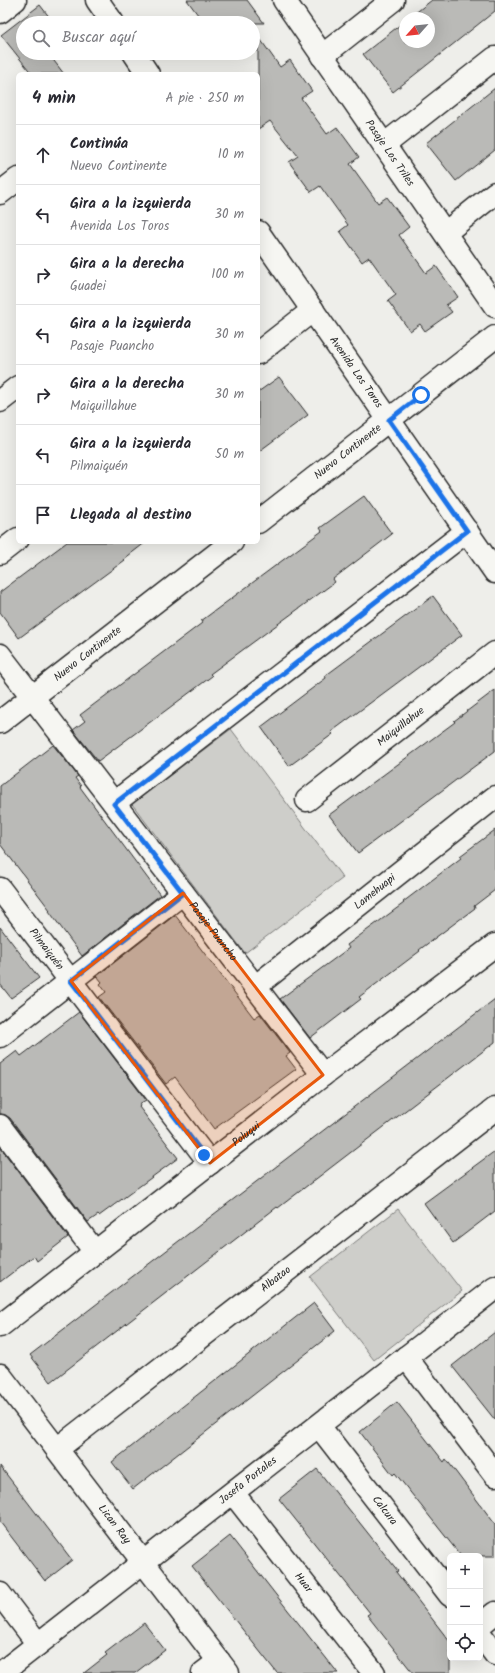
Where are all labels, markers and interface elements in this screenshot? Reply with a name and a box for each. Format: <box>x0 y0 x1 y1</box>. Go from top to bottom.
north arrow <box>399 12 435 48</box>
search box <box>16 16 260 60</box>
text: Buscar aquí <box>62 26 135 50</box>
icon: search <box>30 27 52 49</box>
text: 4 min <box>32 85 76 112</box>
text: A pie · 250 m <box>166 88 244 109</box>
street label: Pasaje Los Triles <box>360 116 419 191</box>
text: Continúa <box>70 132 128 156</box>
icon: ahead <box>32 144 54 166</box>
text: 10 m <box>218 144 244 165</box>
text: Nuevo Continente <box>70 156 167 177</box>
text: Gira a la izquierda <box>70 192 191 216</box>
icon: left <box>32 204 54 226</box>
text: 30 m <box>215 204 244 225</box>
text: Avenida Los Toros <box>70 216 169 237</box>
text: Gira a la derecha <box>70 252 184 276</box>
icon: right <box>32 264 54 286</box>
text: 100 m <box>211 264 244 285</box>
text: Guadei <box>70 276 106 297</box>
text: Gira a la izquierda <box>70 312 191 336</box>
icon: left <box>32 324 54 346</box>
text: 30 m <box>215 324 244 345</box>
street label: Avenida Los Toros <box>324 333 387 412</box>
text: Pasaje Puancho <box>70 336 154 357</box>
text: Gira a la derecha <box>70 372 184 396</box>
icon: right <box>32 384 54 406</box>
text: 30 m <box>215 384 244 405</box>
route start <box>412 386 430 404</box>
text: Maiquillahue <box>70 396 137 417</box>
street label: Nuevo Continente <box>310 419 386 484</box>
text: Gira a la izquierda <box>70 432 191 456</box>
icon: left <box>32 444 54 466</box>
text: 50 m <box>215 444 244 465</box>
text: Pilmaiquén <box>70 456 128 477</box>
text: Llegada al destino <box>70 503 192 527</box>
icon: arrive <box>32 504 54 526</box>
street label: Nuevo Continente <box>50 622 126 686</box>
street label: Maiquillahue <box>373 702 429 751</box>
street label: Lamehuapi <box>350 869 400 914</box>
street label: Pasaje Puancho <box>184 898 242 965</box>
street label: Pilmaiquén <box>24 924 68 974</box>
street label: Poluqui <box>228 1117 265 1152</box>
route end <box>195 1146 213 1164</box>
street label: Albatao <box>257 1261 295 1297</box>
street label: Josefa Portales <box>215 1452 281 1509</box>
street label: Calcura <box>367 1492 402 1529</box>
street label: Lican Ray <box>93 1501 136 1549</box>
map controls <box>447 1553 483 1661</box>
button: + <box>447 1553 483 1589</box>
street label: Huar <box>290 1569 318 1598</box>
button: − <box>447 1589 483 1625</box>
button: locate <box>447 1625 483 1661</box>

